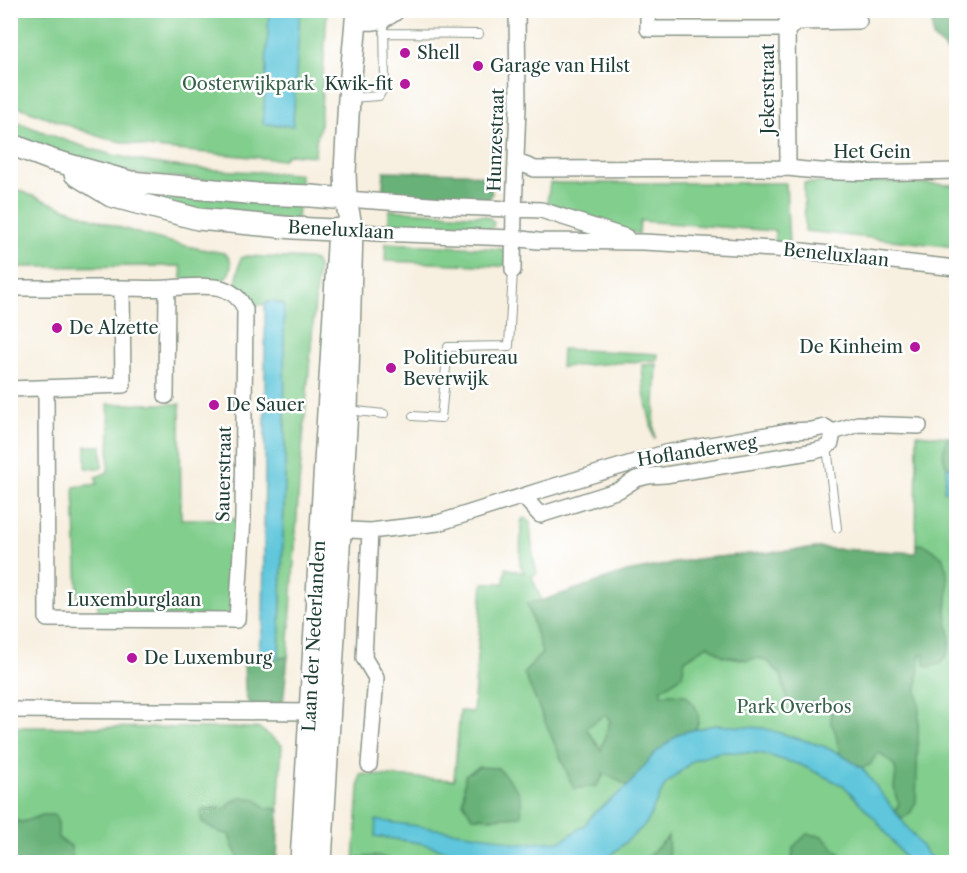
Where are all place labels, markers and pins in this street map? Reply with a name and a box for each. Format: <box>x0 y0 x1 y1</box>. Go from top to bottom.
place label: Shell <box>417 42 460 64</box>
marker: Shell <box>398 46 412 60</box>
place label: Garage van Hilst <box>490 55 630 77</box>
marker: Garage van Hilst <box>471 59 485 73</box>
place label: Kwik-fit <box>325 73 394 95</box>
marker: Kwik-fit <box>398 77 412 91</box>
place label: De Alzette <box>69 317 159 339</box>
marker: De Alzette <box>50 321 64 335</box>
place label: De Kinheim <box>799 336 903 358</box>
marker: De Kinheim <box>908 340 922 354</box>
place label: Politiebureau Beverwijk <box>403 347 518 390</box>
marker: Politiebureau Beverwijk <box>384 361 398 375</box>
place label: De Sauer <box>226 394 305 416</box>
marker: De Sauer <box>207 398 221 412</box>
place label: De Luxemburg <box>144 647 273 669</box>
marker: De Luxemburg <box>125 651 139 665</box>

